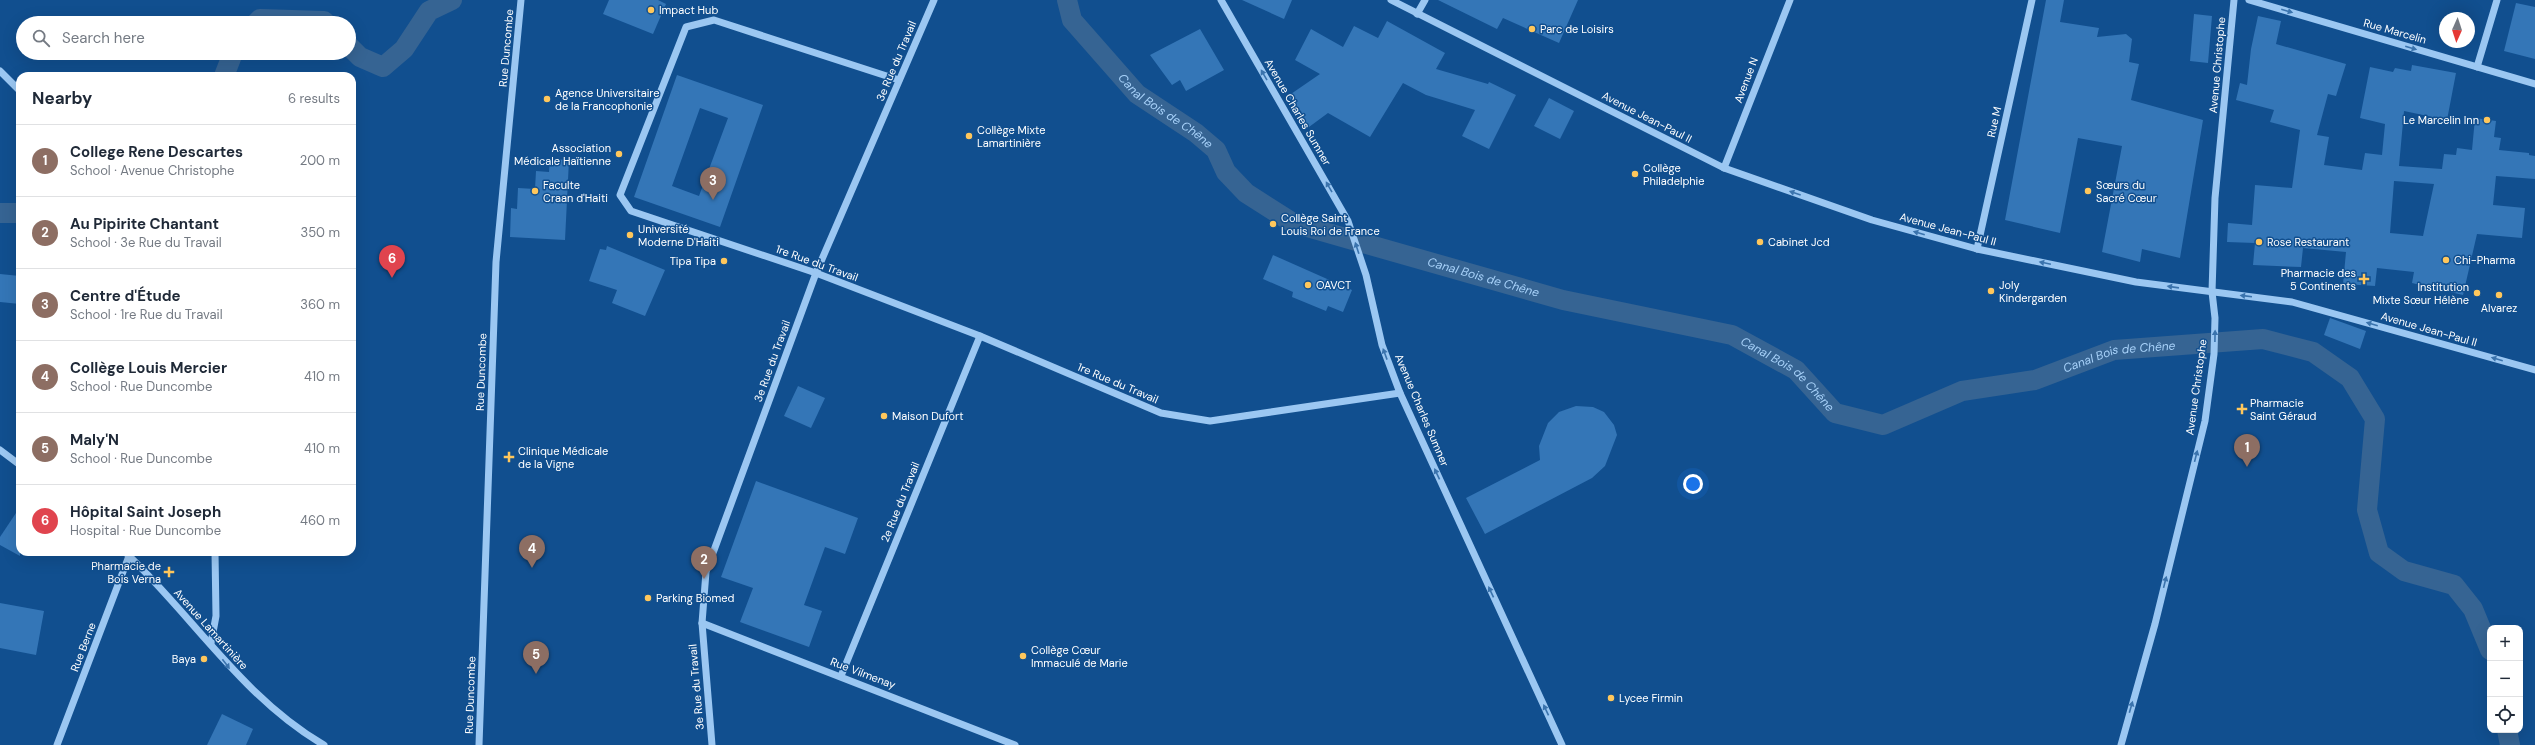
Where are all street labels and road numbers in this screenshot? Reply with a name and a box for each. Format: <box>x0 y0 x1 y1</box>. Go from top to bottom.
street label: Rue Duncombe <box>496 9 516 87</box>
street label: Rue Marcelin <box>2362 15 2428 47</box>
street label: Avenue Christophe <box>2206 16 2228 114</box>
street label: 3e Rue du Travail <box>873 19 919 103</box>
street label: Avenue N <box>1731 55 1761 105</box>
street label: Avenue Charles Sumner <box>1262 56 1334 168</box>
street label: Avenue Jean-Paul II <box>1600 88 1694 146</box>
street label: Rue M <box>1984 105 2004 139</box>
street label: Avenue Jean-Paul II <box>1898 209 1998 249</box>
street label: 1re Rue du Travail <box>774 242 860 284</box>
street label: Avenue Jean-Paul II <box>2379 309 2479 349</box>
street label: 3e Rue du Travail <box>751 318 793 404</box>
street label: Rue Duncombe <box>473 333 489 411</box>
street label: Avenue Christophe <box>2182 338 2210 436</box>
street label: Avenue Charles Sumner <box>1392 352 1452 468</box>
street label: 1re Rue du Travail <box>1075 360 1161 406</box>
street label: 2e Rue du Travail <box>878 460 922 544</box>
street label: Avenue Lamartinière <box>171 586 251 672</box>
street label: Rue Berne <box>67 620 99 674</box>
street label: 3e Rue du Travail <box>685 644 707 730</box>
street label: Rue Vilmenay <box>828 654 898 692</box>
street label: Rue Duncombe <box>462 656 478 734</box>

